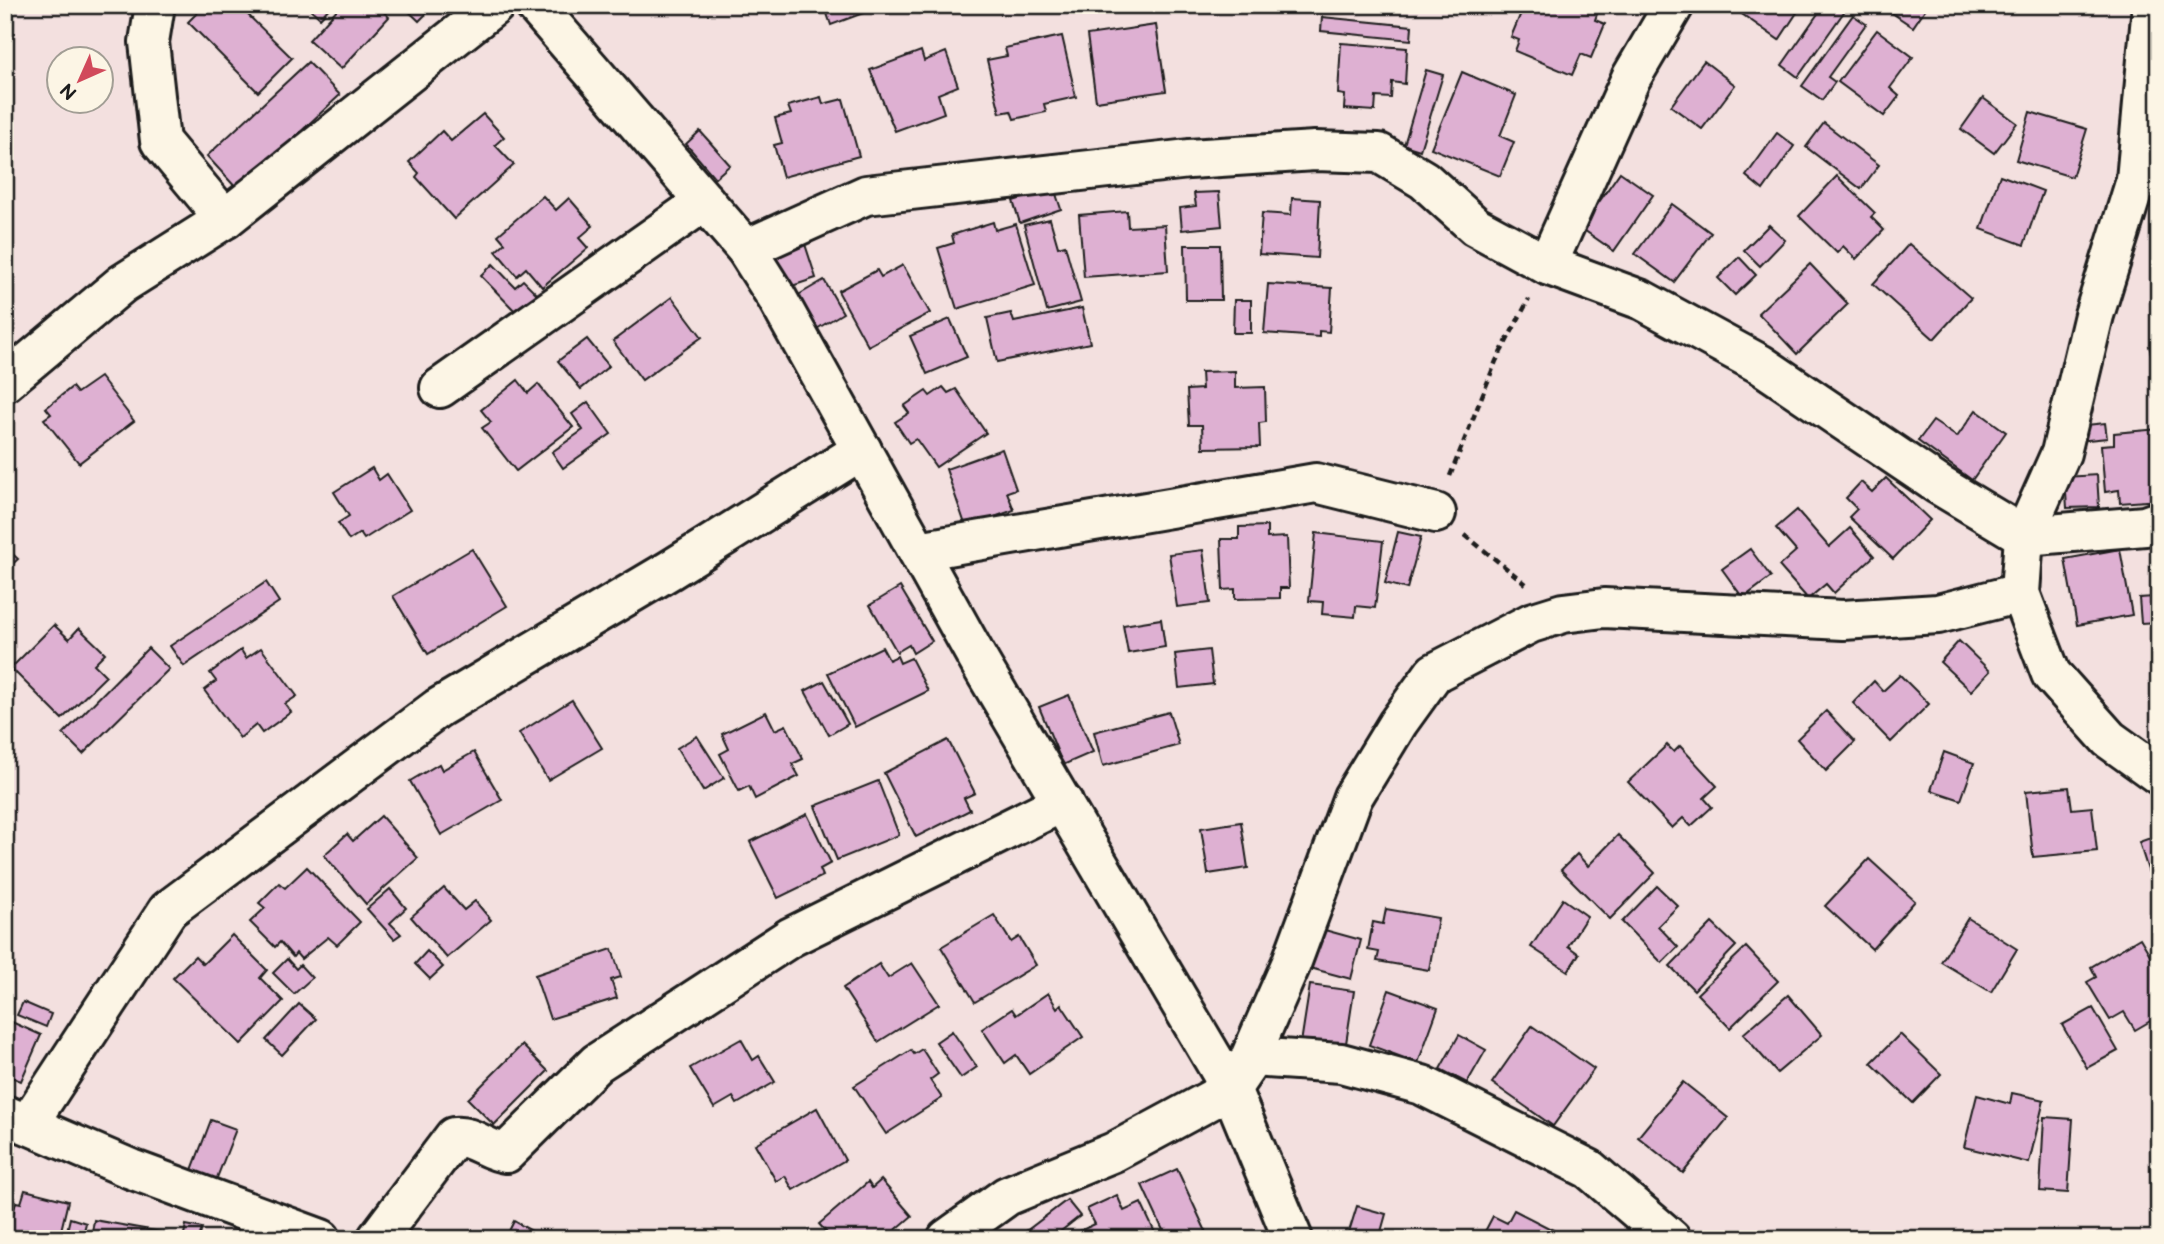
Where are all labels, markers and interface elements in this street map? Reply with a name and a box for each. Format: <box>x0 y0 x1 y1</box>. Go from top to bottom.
north arrow <box>46 46 116 116</box>
text: N <box>56 78 82 104</box>

